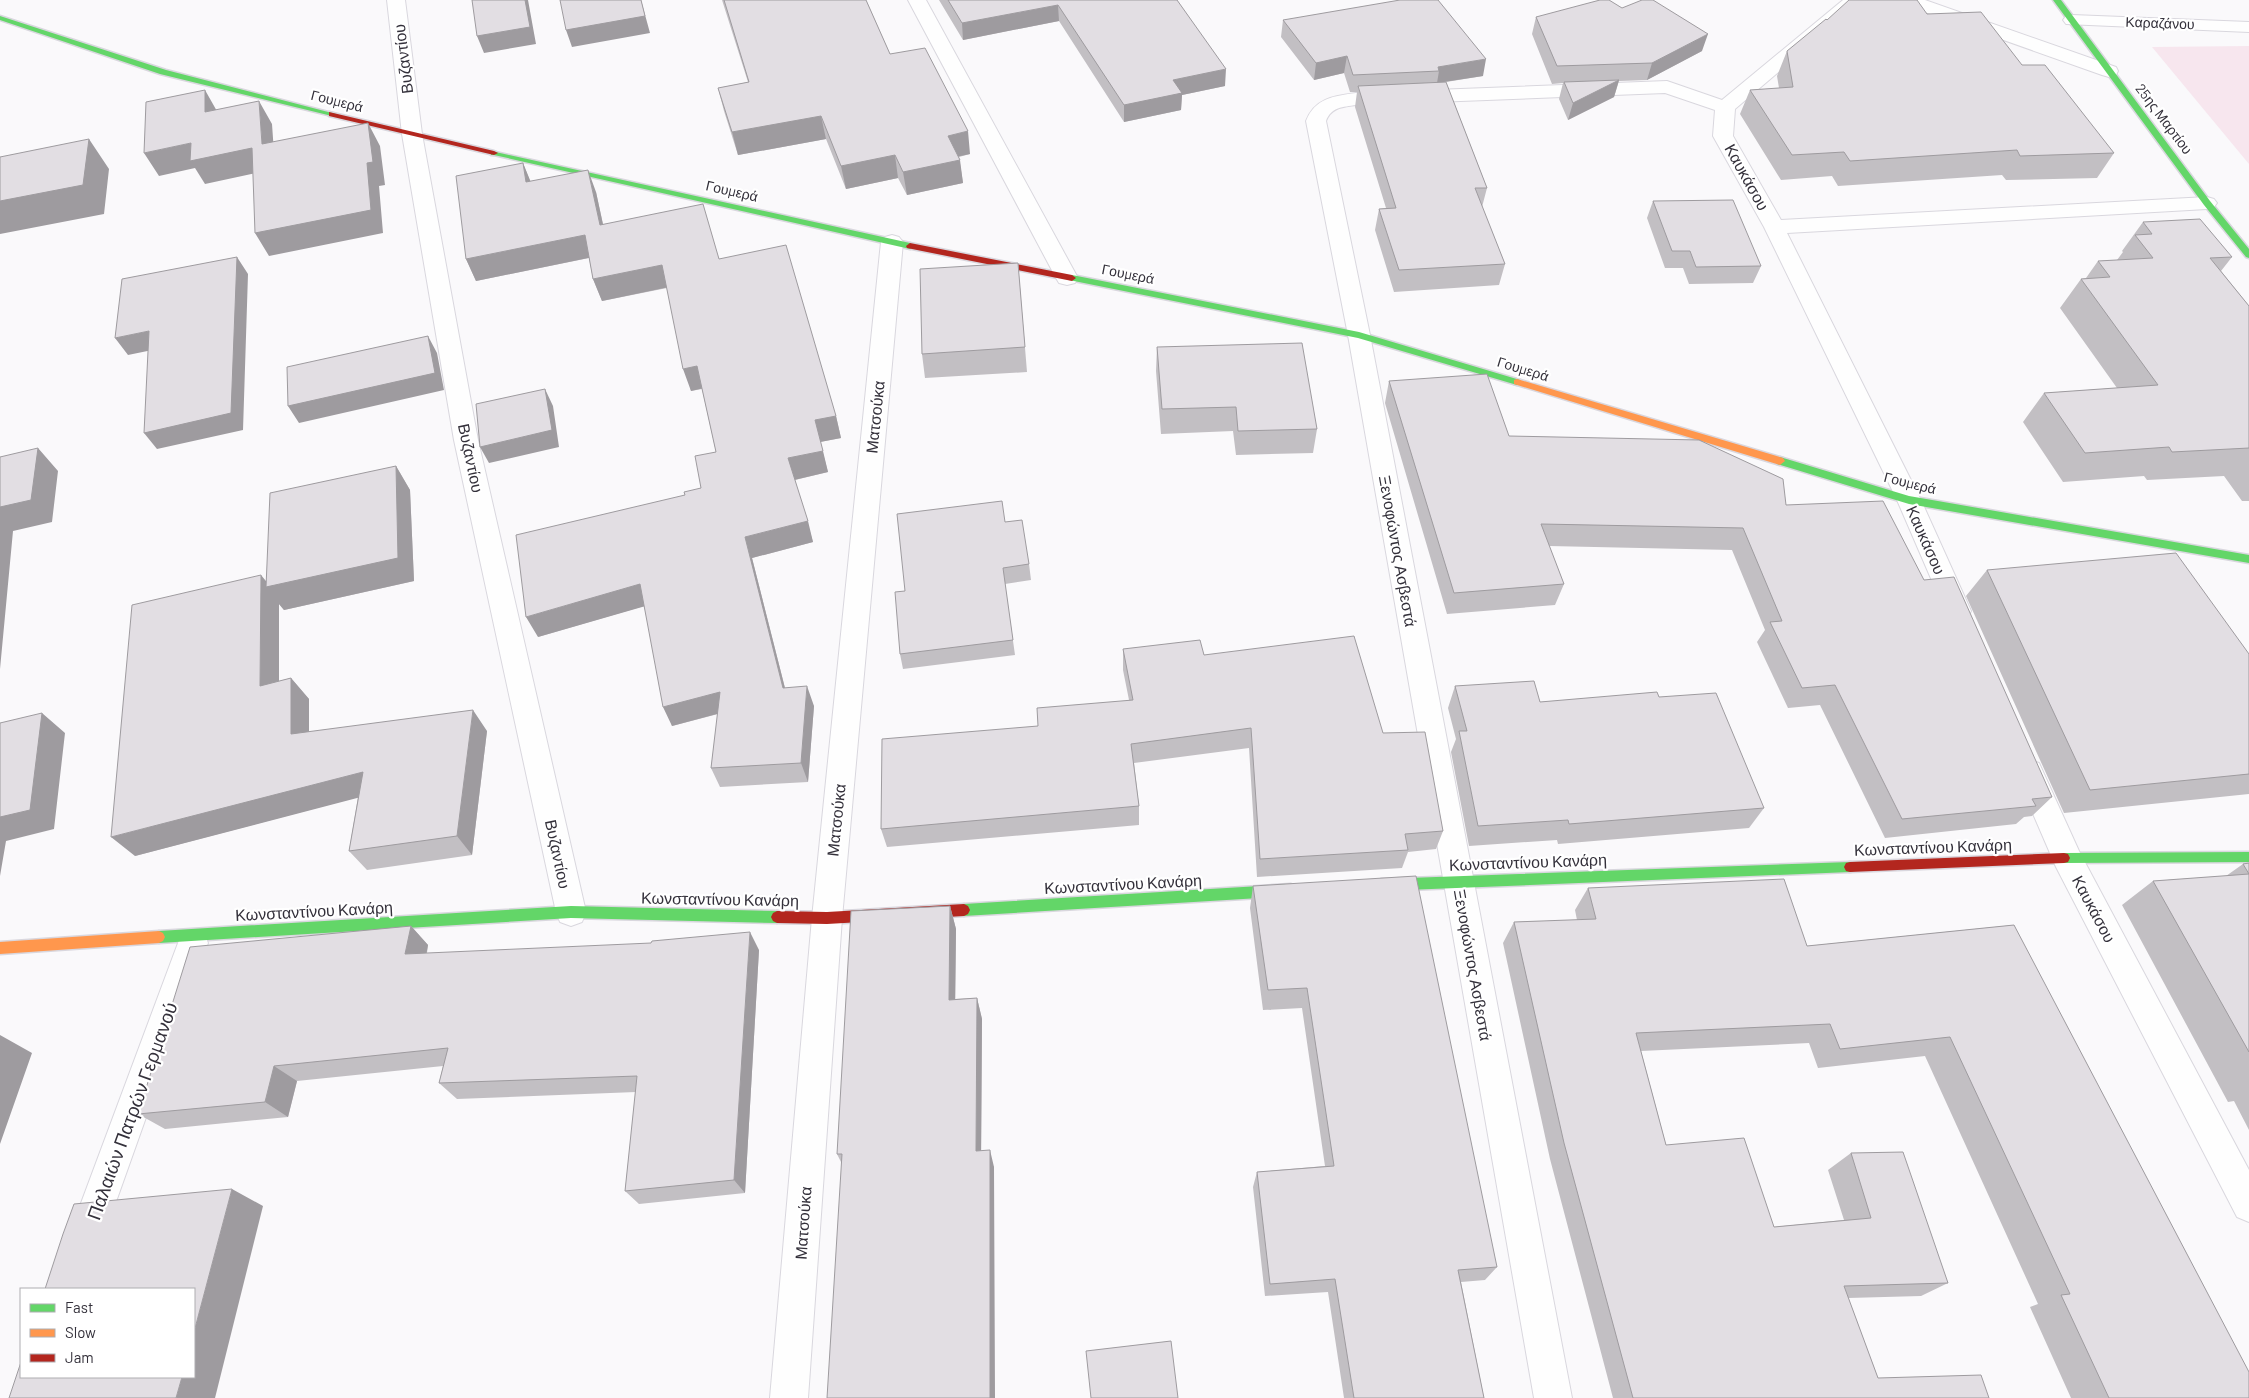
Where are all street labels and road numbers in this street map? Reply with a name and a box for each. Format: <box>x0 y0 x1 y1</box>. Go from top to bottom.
street label: Καραζάνου <box>2125 13 2195 32</box>
street label: Βυζαντίου <box>389 23 417 95</box>
street label: 25ης Μαρτίου <box>2132 80 2196 157</box>
street label: Γουμερά <box>309 86 365 115</box>
street label: Καυκάσου <box>1721 140 1773 213</box>
street label: Γουμερά <box>704 176 760 205</box>
street label: Γουμερά <box>1100 260 1156 287</box>
street label: Γουμερά <box>1495 353 1551 384</box>
street label: Ματσούκα <box>861 380 888 454</box>
street label: Βυζαντίου <box>454 422 488 494</box>
street label: Γουμερά <box>1882 468 1938 497</box>
street label: Ξενοφώντος Ασβεστά <box>1376 474 1421 628</box>
street label: Καυκάσου <box>1903 503 1950 577</box>
street label: Ματσούκα <box>822 783 849 857</box>
street label: Βυζαντίου <box>541 818 575 890</box>
street label: Κωνσταντίνου Κανάρη <box>1854 834 2012 859</box>
street label: Κωνσταντίνου Κανάρη <box>1449 849 1607 874</box>
street label: Κωνσταντίνου Κανάρη <box>1044 870 1202 897</box>
street label: Καυκάσου <box>2069 872 2120 945</box>
street label: Κωνσταντίνου Κανάρη <box>641 888 799 909</box>
street label: Ξενοφώντος Ασβεστά <box>1451 888 1496 1042</box>
street label: Κωνσταντίνου Κανάρη <box>235 897 393 924</box>
street label: Παλαιών Πατρών Γερμανού <box>81 999 182 1223</box>
street label: Ματσούκα <box>790 1186 815 1260</box>

